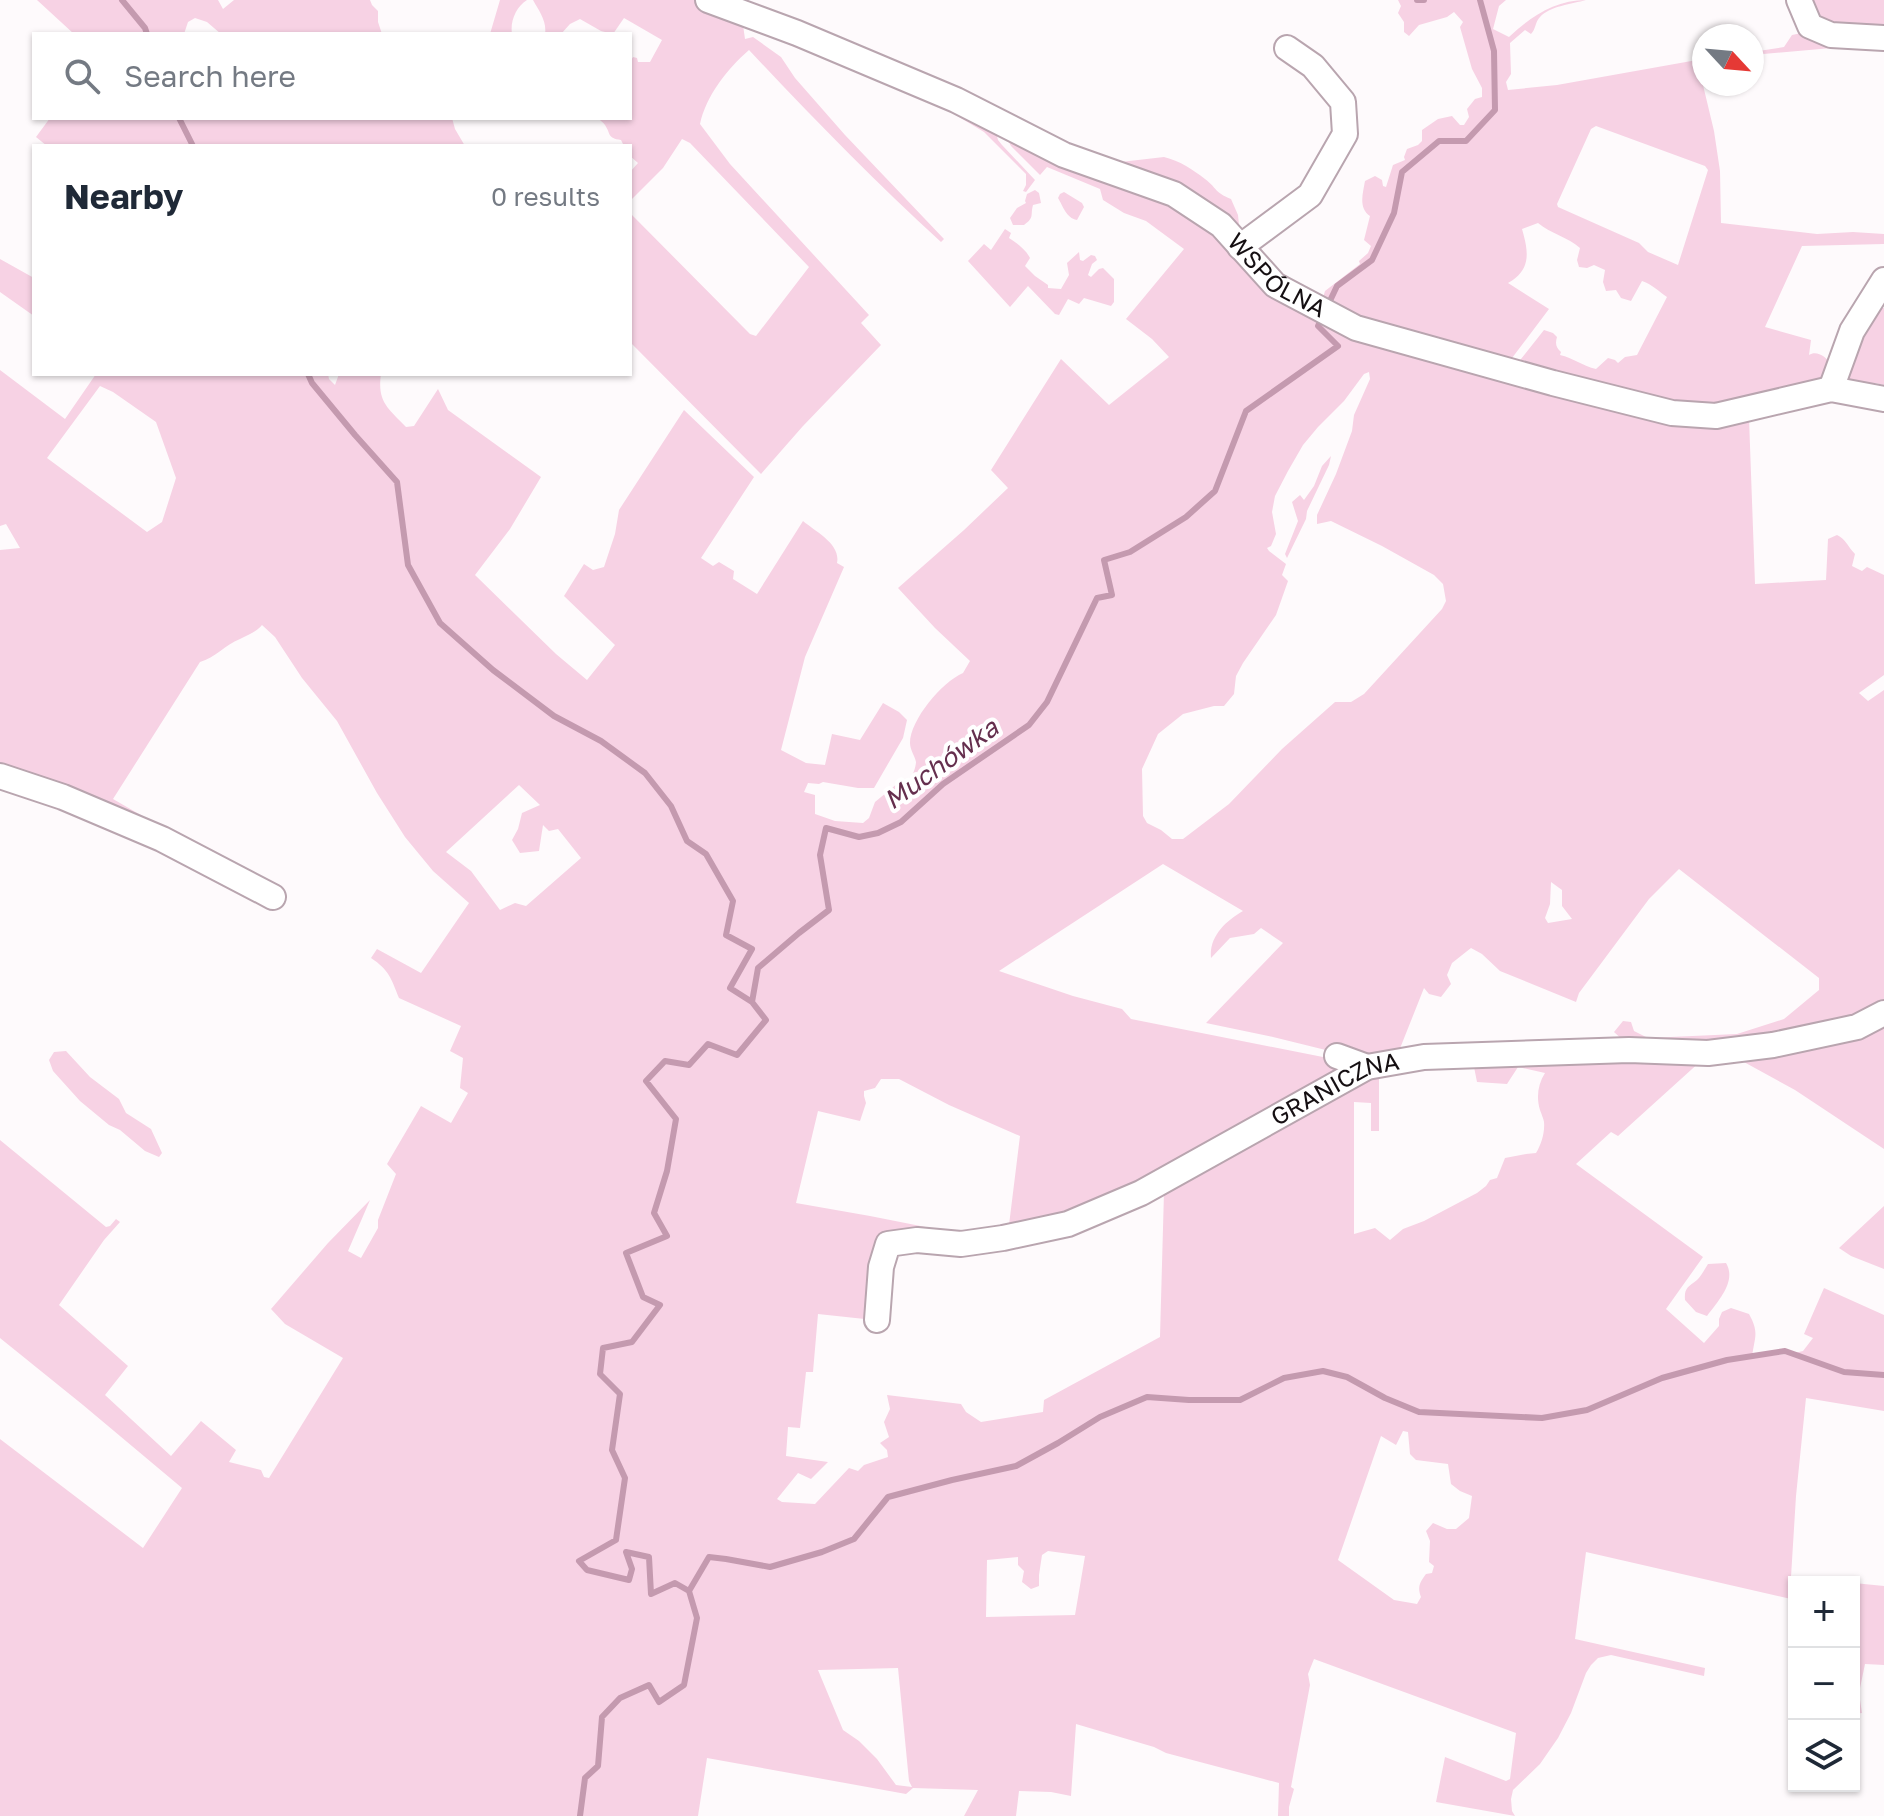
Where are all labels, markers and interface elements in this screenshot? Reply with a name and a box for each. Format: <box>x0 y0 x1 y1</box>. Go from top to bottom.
north arrow <box>1692 24 1764 96</box>
search box <box>32 32 632 120</box>
icon: search <box>60 54 104 98</box>
text: Search here <box>124 58 296 94</box>
text: Nearby <box>64 176 184 216</box>
text: 0 results <box>491 181 600 212</box>
street label: WSPÓLNA <box>1222 227 1331 322</box>
water label: Muchówka <box>877 711 1005 815</box>
street label: GRANICZNA <box>1265 1046 1401 1131</box>
map controls <box>1788 1576 1860 1792</box>
button: + <box>1788 1576 1860 1648</box>
button: − <box>1788 1648 1860 1720</box>
button: layers <box>1788 1720 1860 1792</box>

